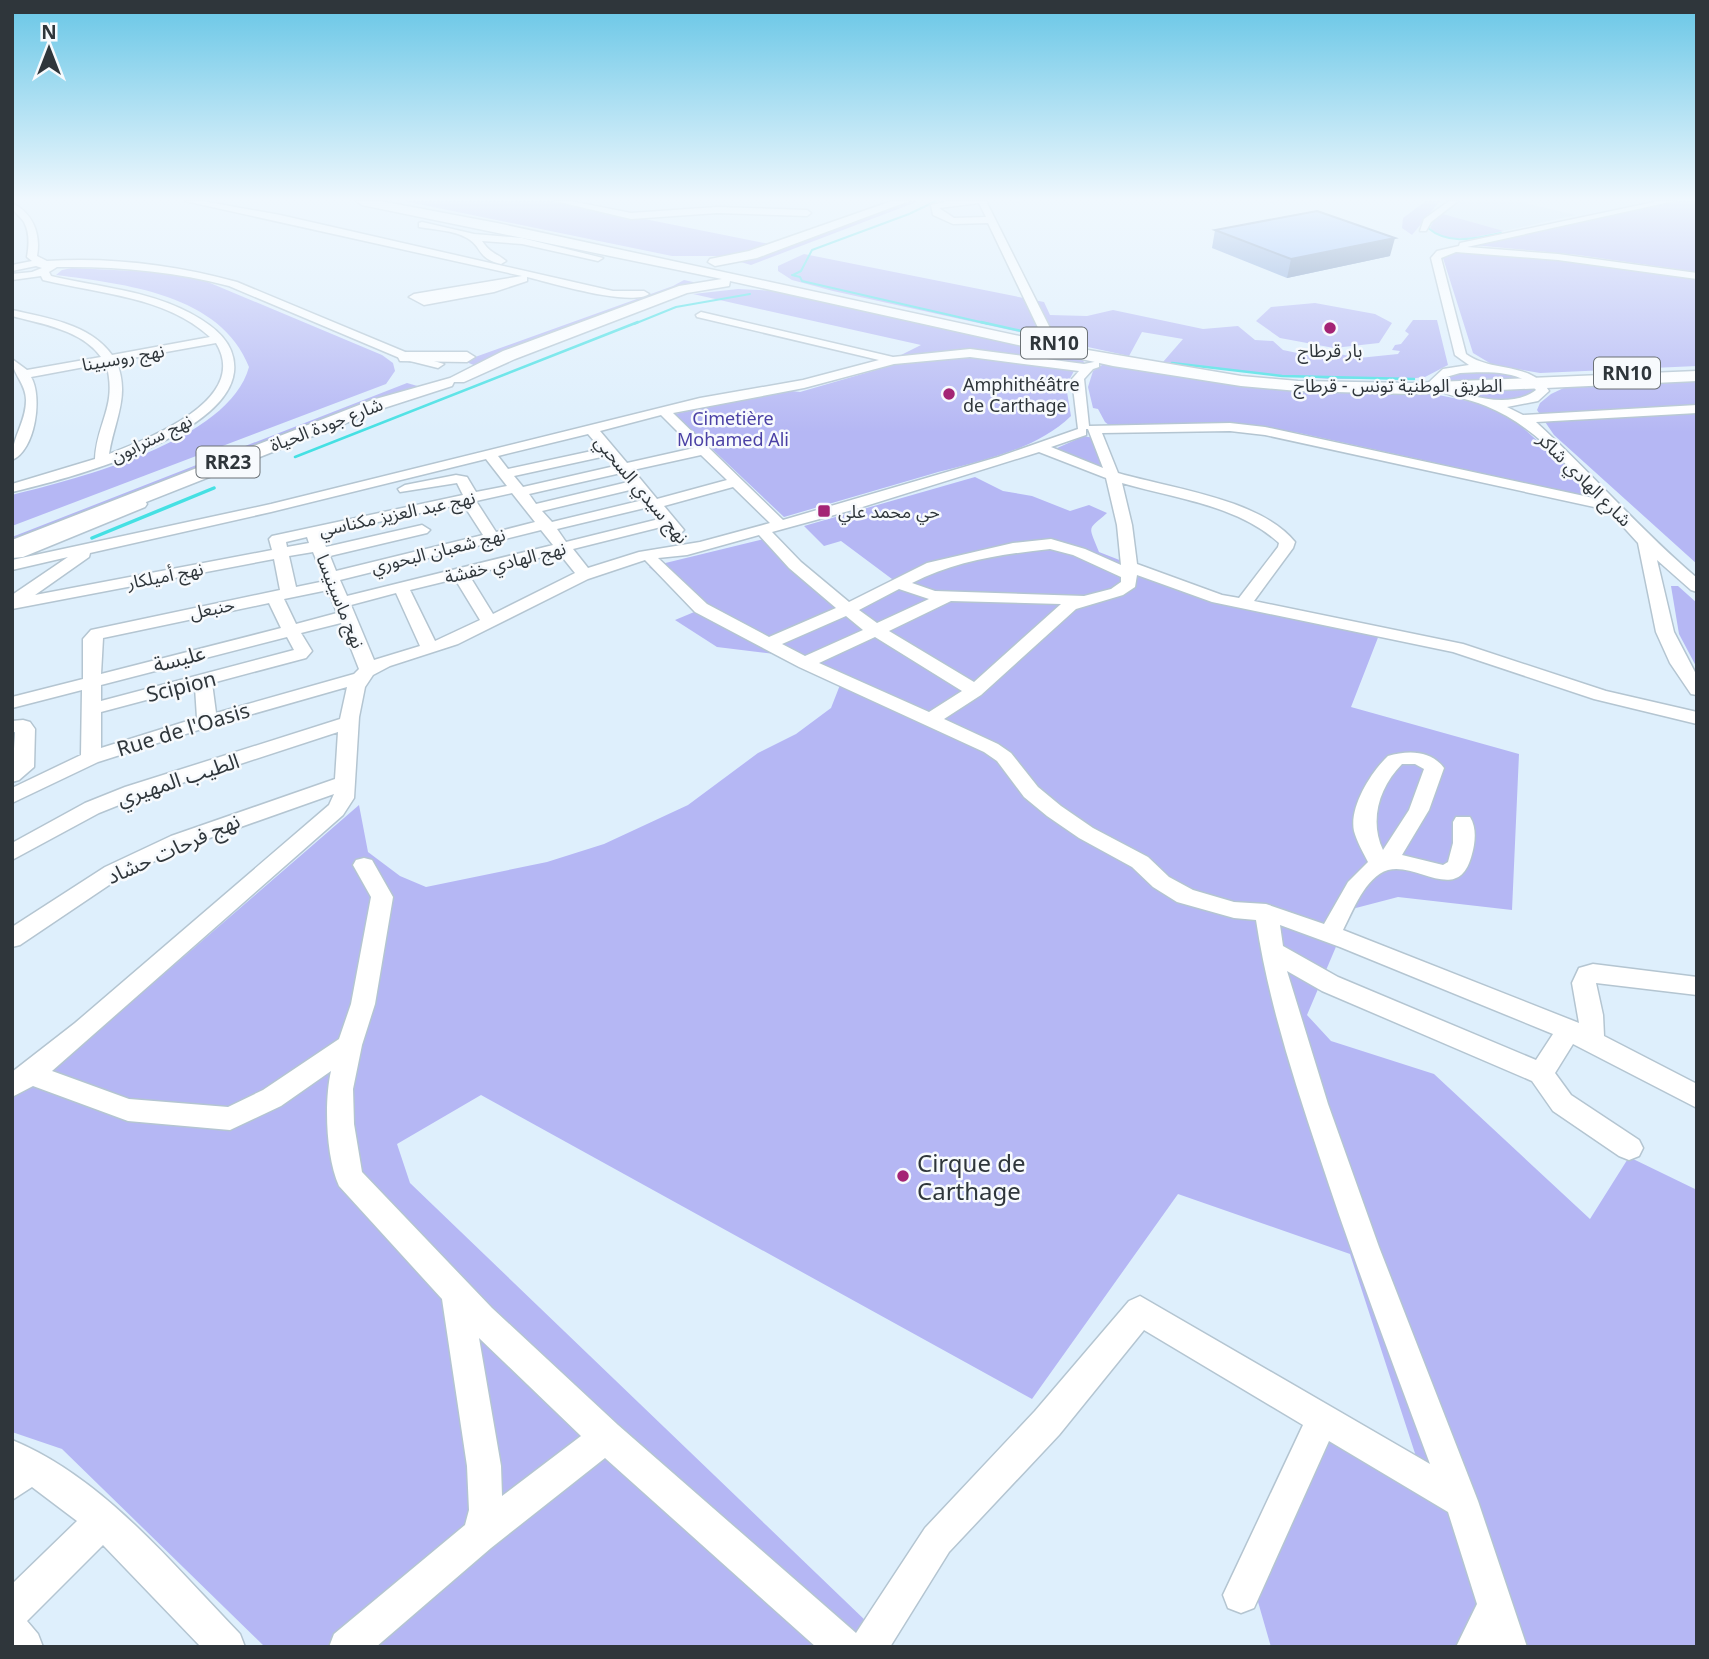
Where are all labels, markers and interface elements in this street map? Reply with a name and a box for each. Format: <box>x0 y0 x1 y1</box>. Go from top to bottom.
north arrow <box>14 14 84 84</box>
text: N <box>41 19 57 45</box>
marker: بار قرطاج <box>1322 320 1338 336</box>
road number: RN10 <box>1021 328 1087 358</box>
street label: نهج روسبينا <box>80 338 167 378</box>
place label: بار قرطاج <box>1298 338 1362 364</box>
road number: RN10 <box>1594 358 1660 388</box>
place label: Amphithéâtre de Carthage <box>963 372 1080 417</box>
street label: الطريق الوطنية تونس - قرطاج <box>1293 373 1503 399</box>
marker: Amphithéâtre de Carthage <box>941 386 957 402</box>
street label: شارع جودة الحياة <box>266 391 387 459</box>
park label: Cimetière Mohamed Ali <box>677 406 789 451</box>
street label: نهج سترابون <box>106 408 197 470</box>
street label: شارع الهادي شاكر <box>1530 426 1637 533</box>
street label: نهج سيدي السحبي <box>588 430 694 550</box>
road number: RR23 <box>196 446 260 477</box>
street label: نهج عبد العزيز مكناسي <box>317 485 478 543</box>
place label: حي محمد علي <box>838 499 940 525</box>
marker: حي محمد علي <box>816 503 832 519</box>
street label: نهج شعبان البحوري <box>368 522 508 580</box>
street label: نهج الهادي خفشة <box>442 535 569 591</box>
street label: نهج ماسينيسا <box>309 550 371 652</box>
street label: نهج أميلكار <box>124 556 206 596</box>
street label: حنبعل <box>187 592 237 624</box>
street label: عليسة <box>150 638 208 678</box>
street label: Scipion <box>143 664 219 708</box>
street label: Rue de l'Oasis <box>113 696 253 762</box>
street label: الطيب المهيري <box>113 746 244 815</box>
street label: نهج فرحات حشاد <box>102 806 245 892</box>
place label: Cirque de Carthage <box>917 1146 1025 1207</box>
marker: Cirque de Carthage <box>895 1168 911 1184</box>

